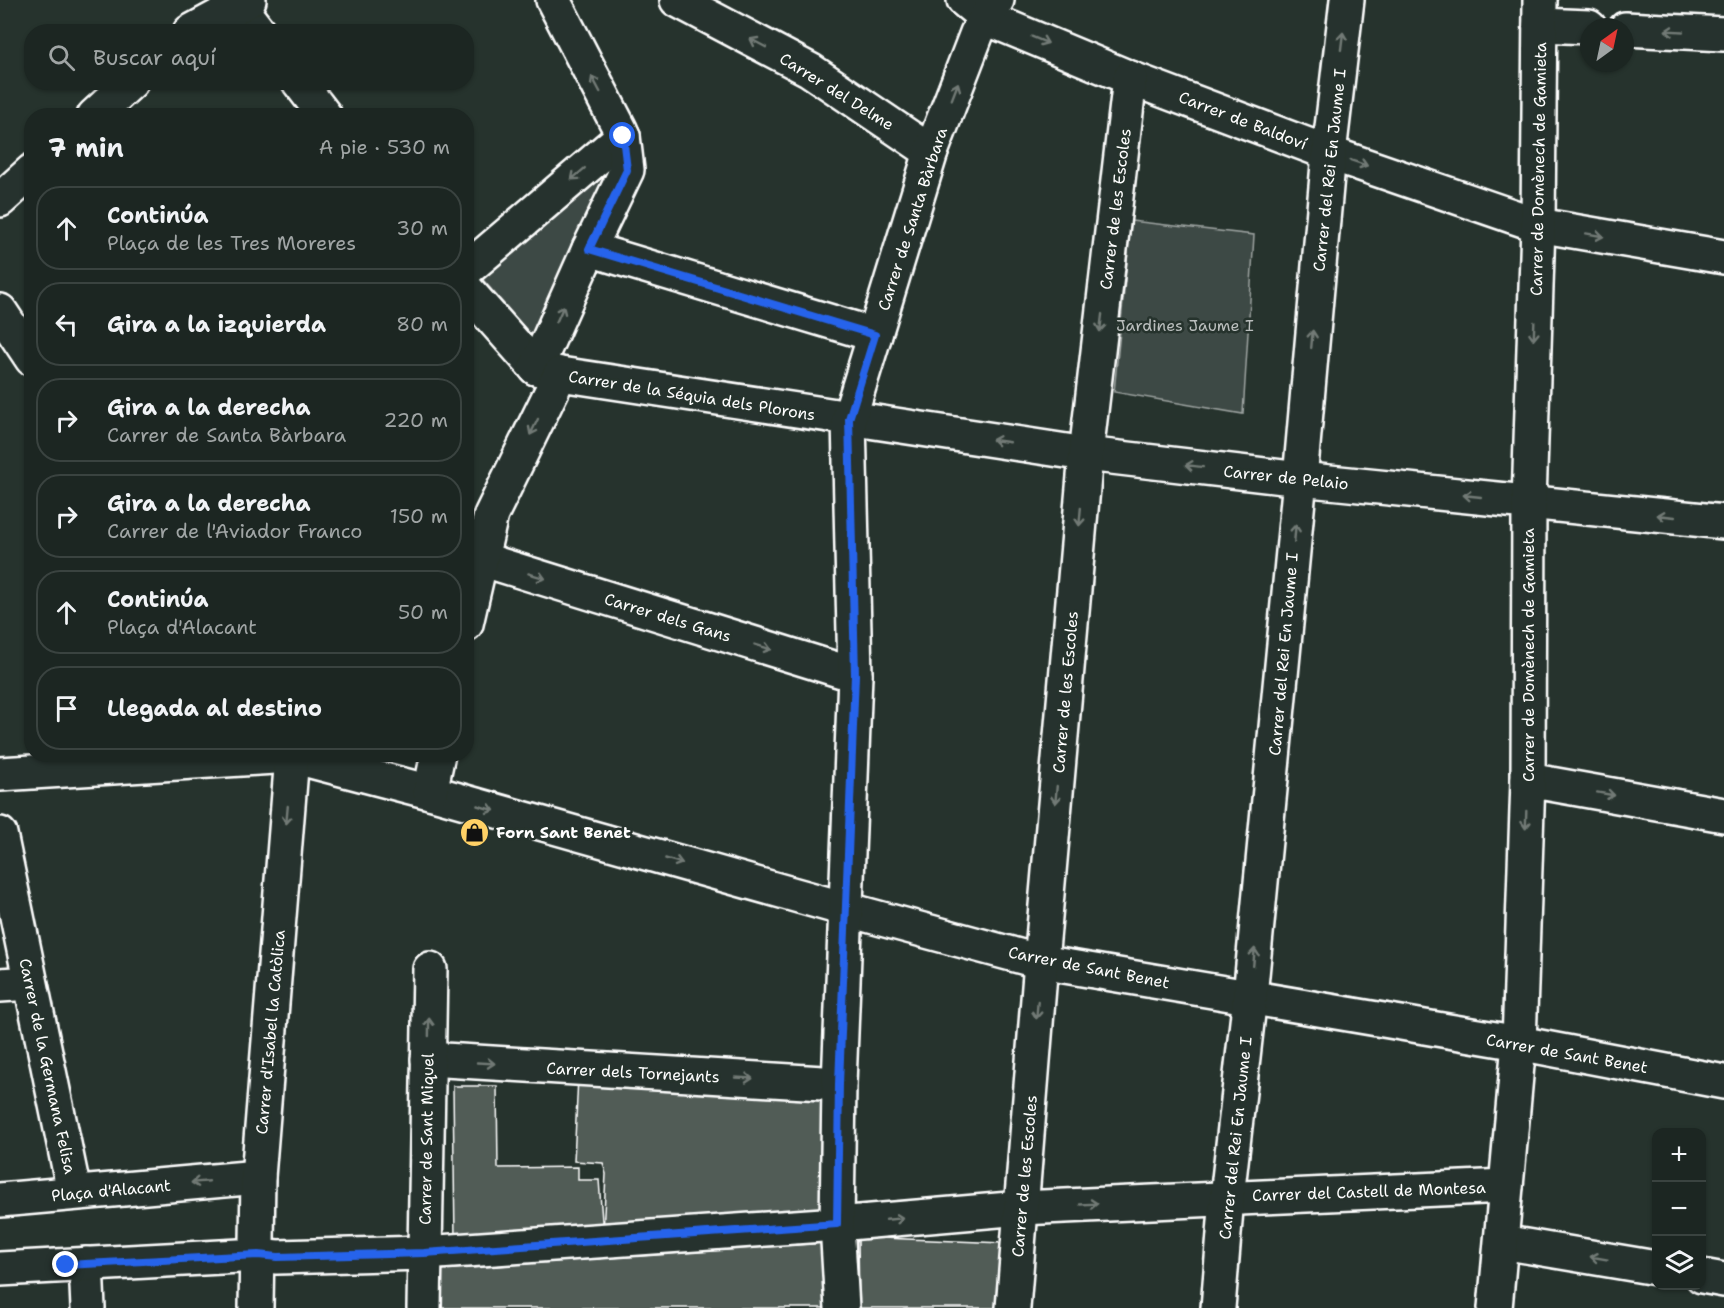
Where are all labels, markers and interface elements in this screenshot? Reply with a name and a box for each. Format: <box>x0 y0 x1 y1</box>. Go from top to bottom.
north arrow <box>1580 18 1634 72</box>
search box <box>24 24 474 90</box>
one-way arrow <box>1665 26 1685 37</box>
one-way arrow <box>1337 31 1348 51</box>
one-way arrow <box>1031 35 1049 46</box>
one-way arrow <box>749 37 767 48</box>
icon: search <box>45 41 78 74</box>
street label: Carrer de Domènech de Gamieta <box>1526 42 1551 296</box>
text: Buscar aquí <box>93 43 216 72</box>
street label: Carrer del Delme <box>776 48 898 135</box>
street label: Carrer del Rei En Jaume I <box>1308 67 1351 272</box>
one-way arrow <box>590 76 602 93</box>
one-way arrow <box>950 82 961 101</box>
street label: Carrer de Baldoví <box>1176 86 1310 155</box>
route start <box>609 122 635 148</box>
street label: Carrer de Santa Bàrbara <box>873 125 952 313</box>
street label: Carrer de les Escoles <box>1095 127 1136 291</box>
text: 7 min <box>48 130 124 165</box>
text: A pie · 530 m <box>319 134 450 160</box>
one-way arrow <box>1350 159 1368 170</box>
one-way arrow <box>571 167 586 181</box>
text: Continúa <box>107 201 209 230</box>
icon: ahead <box>50 212 83 245</box>
text: 30 m <box>396 215 448 241</box>
text: Plaça de les Tres Moreres <box>107 230 356 256</box>
one-way arrow <box>1585 230 1605 241</box>
one-way arrow <box>555 306 566 324</box>
icon: left <box>50 308 83 341</box>
text: Gira a la izquierda <box>107 310 326 339</box>
text: 80 m <box>396 311 448 337</box>
one-way arrow <box>1095 313 1106 333</box>
park label: Jardines Jaume I <box>1116 315 1254 336</box>
one-way arrow <box>1529 321 1540 341</box>
one-way arrow <box>1307 330 1318 350</box>
street label: Carrer de la Séquia dels Plorons <box>567 366 817 425</box>
text: Gira a la derecha <box>107 393 311 422</box>
icon: right <box>50 404 83 437</box>
text: 220 m <box>384 407 448 433</box>
one-way arrow <box>528 417 539 435</box>
text: Carrer de Santa Bàrbara <box>107 422 346 448</box>
one-way arrow <box>992 436 1011 447</box>
street label: Carrer de Pelaio <box>1222 460 1349 495</box>
one-way arrow <box>1185 461 1205 472</box>
text: Gira a la derecha <box>107 489 311 518</box>
one-way arrow <box>1462 490 1482 501</box>
icon: right <box>50 500 83 533</box>
text: 150 m <box>390 503 448 529</box>
one-way arrow <box>1074 507 1085 527</box>
one-way arrow <box>1656 510 1676 521</box>
text: Carrer de l'Aviador Franco <box>107 518 362 544</box>
one-way arrow <box>1290 524 1301 544</box>
street label: Carrer de Domènech de Gamieta <box>1518 528 1539 782</box>
street label: Carrer del Rei En Jaume I <box>1264 551 1303 756</box>
one-way arrow <box>527 571 546 582</box>
text: Continúa <box>107 585 209 614</box>
street label: Carrer dels Gans <box>602 588 734 647</box>
icon: ahead <box>50 596 83 629</box>
text: 50 m <box>398 599 448 625</box>
street label: Carrer de les Escoles <box>1048 610 1083 774</box>
text: Plaça d'Alacant <box>107 614 257 640</box>
one-way arrow <box>753 642 772 653</box>
icon: arrive <box>50 692 83 725</box>
text: Llegada al destino <box>107 694 322 723</box>
one-way arrow <box>1050 785 1061 805</box>
one-way arrow <box>1596 788 1615 799</box>
one-way arrow <box>476 803 495 814</box>
one-way arrow <box>281 804 292 824</box>
one-way arrow <box>1521 810 1532 830</box>
shop icon: Forn Sant Benet <box>459 816 491 848</box>
place label: Forn Sant Benet <box>496 822 631 843</box>
one-way arrow <box>664 856 683 867</box>
street label: Carrer d'Isabel la Catòlica <box>251 929 290 1135</box>
street label: Carrer de Sant Benet <box>1006 942 1171 993</box>
one-way arrow <box>1249 948 1260 968</box>
street label: Carrer de la Germana Felisa <box>14 956 81 1176</box>
one-way arrow <box>1032 1000 1043 1020</box>
one-way arrow <box>423 1017 434 1037</box>
street label: Carrer de Sant Benet <box>1484 1029 1649 1078</box>
street label: Carrer del Rei En Jaume I <box>1214 1035 1257 1240</box>
street label: Carrer de Sant Miquel <box>415 1053 439 1225</box>
one-way arrow <box>476 1057 496 1068</box>
street label: Carrer dels Tornejants <box>546 1057 720 1088</box>
one-way arrow <box>733 1073 753 1084</box>
street label: Carrer de les Escoles <box>1007 1094 1042 1258</box>
map controls <box>1652 1128 1706 1290</box>
button: + <box>1652 1128 1706 1182</box>
street label: Plaça d'Alacant <box>50 1175 172 1206</box>
one-way arrow <box>191 1177 211 1188</box>
street label: Carrer del Castell de Montesa <box>1252 1177 1486 1206</box>
button: − <box>1652 1182 1706 1236</box>
one-way arrow <box>1079 1199 1099 1210</box>
one-way arrow <box>885 1213 905 1224</box>
button: layers <box>1652 1236 1706 1290</box>
route end <box>52 1251 78 1277</box>
one-way arrow <box>1589 1253 1609 1264</box>

